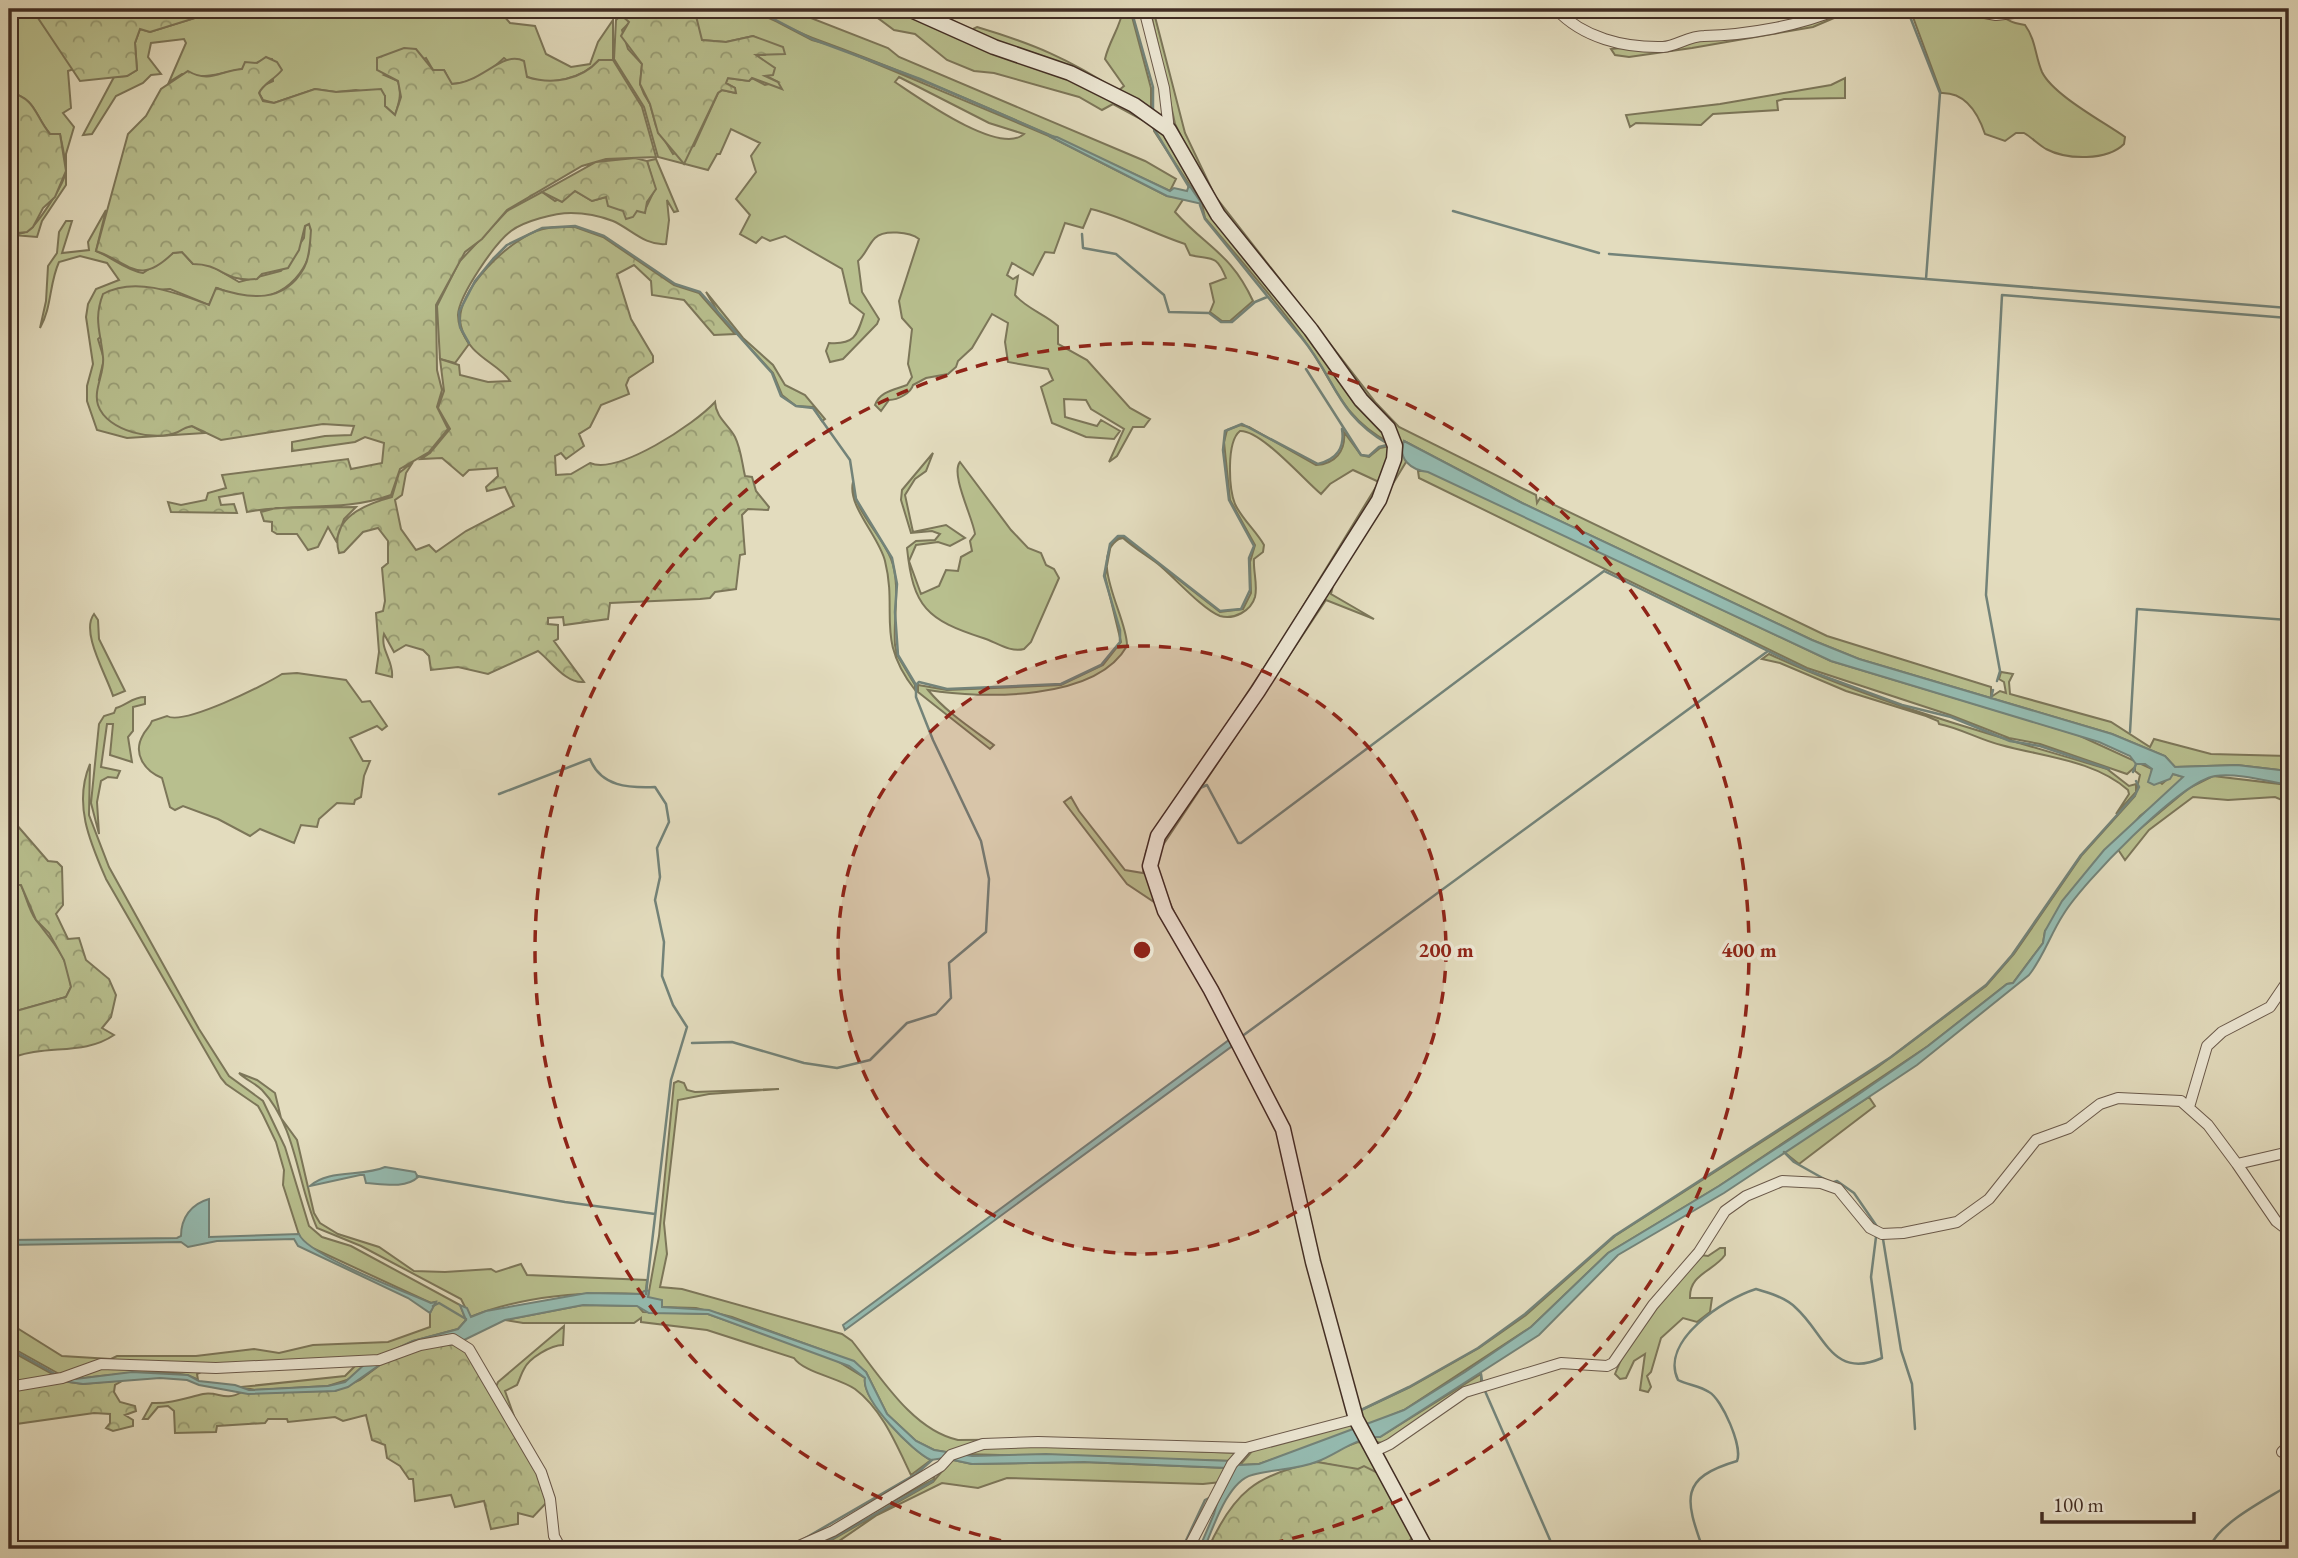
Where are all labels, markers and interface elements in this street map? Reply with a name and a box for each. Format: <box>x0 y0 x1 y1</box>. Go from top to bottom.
text: 200 m <box>1418 936 1474 963</box>
text: 400 m <box>1721 936 1777 963</box>
centre of rings <box>1130 938 1154 962</box>
scale bar <box>2042 1481 2195 1525</box>
text: 100 m <box>2053 1491 2104 1518</box>

